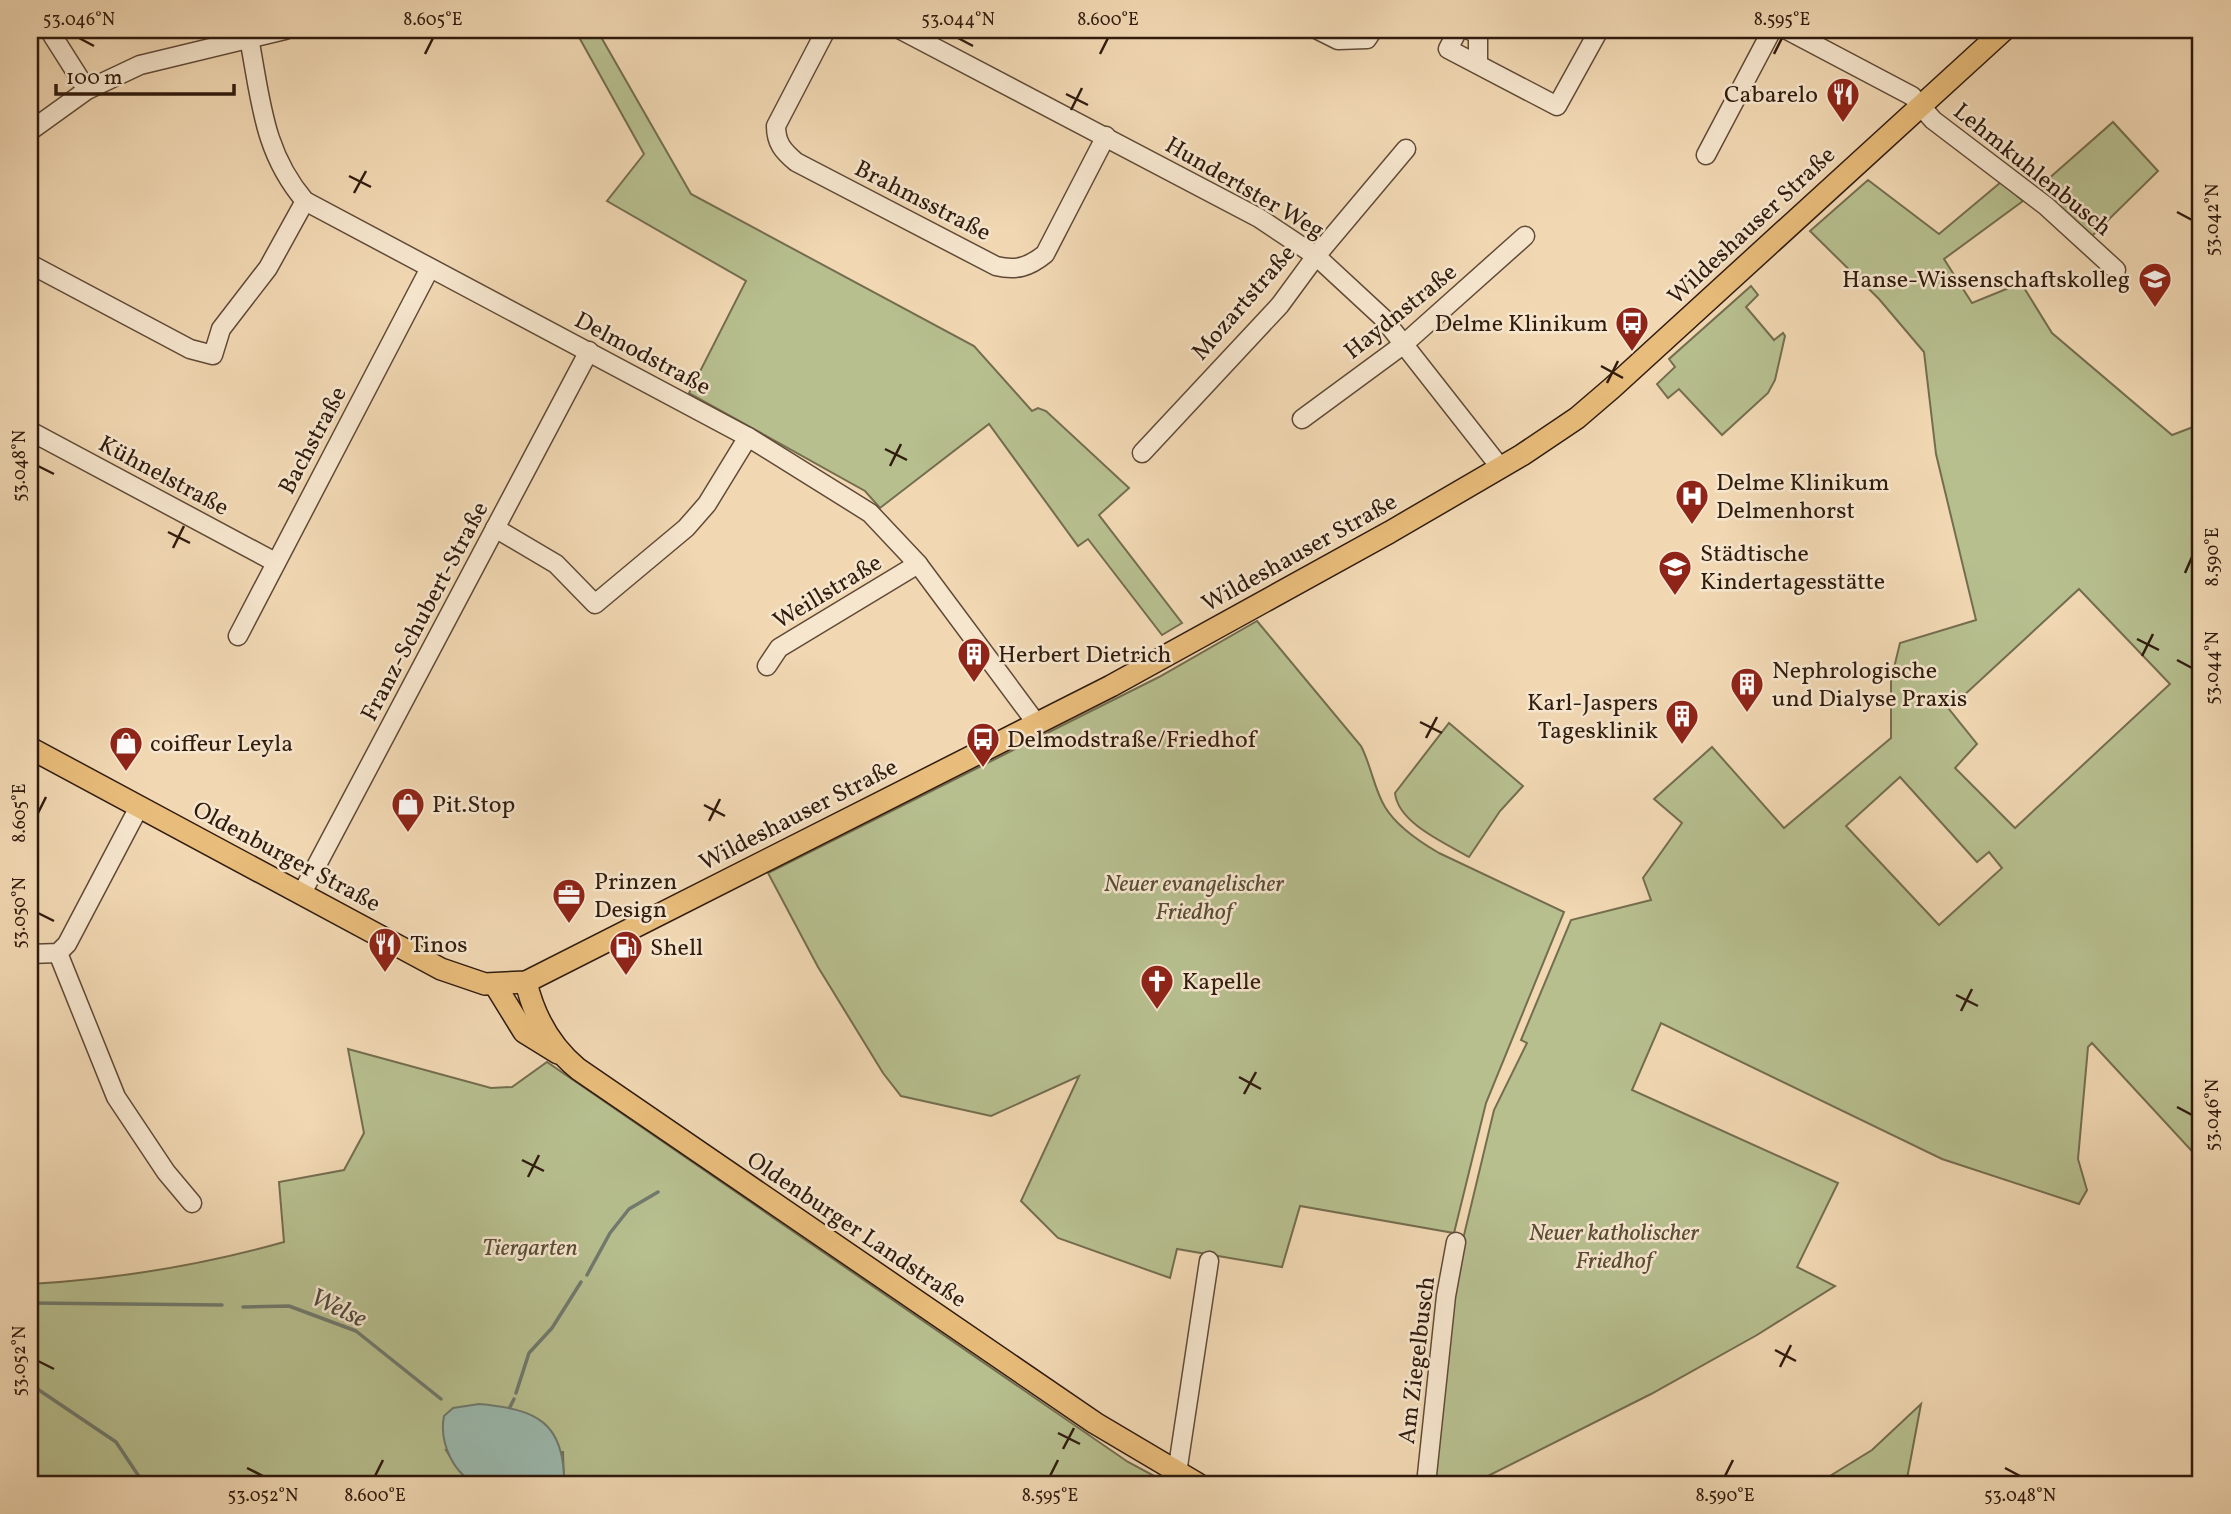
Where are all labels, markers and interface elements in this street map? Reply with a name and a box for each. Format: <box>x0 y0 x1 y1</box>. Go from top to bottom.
text: 53.046°N <box>43 8 115 33</box>
text: 8.605°E <box>403 8 463 33</box>
text: 53.044°N <box>921 8 995 33</box>
text: 8.600°E <box>1077 8 1139 33</box>
text: 8.595°E <box>1754 8 1811 33</box>
scale bar <box>56 52 234 96</box>
text: 100 m <box>66 64 123 93</box>
restaurant icon: Cabarelo <box>1824 75 1862 124</box>
place label: Cabarelo <box>1724 79 1818 113</box>
street label: Lehmkuhlenbusch <box>1945 96 2118 245</box>
street label: Hundertster Weg <box>1158 129 1330 248</box>
street label: Wildeshauser Straße <box>1661 139 1844 313</box>
street label: Brahmsstraße <box>848 153 996 251</box>
text: 53.042°N <box>2201 184 2226 256</box>
street label: Mozartstraße <box>1185 238 1304 369</box>
street label: Haydnstraße <box>1338 256 1465 369</box>
school or university icon: Hanse-Wissenschaftskolleg <box>2136 260 2174 309</box>
place label: Hanse-Wissenschaftskolleg <box>1842 264 2130 298</box>
bus stop icon: Delme Klinikum <box>1613 304 1651 353</box>
street label: Delmodstraße <box>568 305 716 405</box>
place label: Delme Klinikum <box>1434 308 1608 342</box>
street label: Bachstraße <box>271 381 356 501</box>
street label: Kühnelstraße <box>92 428 234 525</box>
text: 53.048°N <box>8 430 33 502</box>
place label: Delme Klinikum Delmenhorst <box>1716 467 1890 529</box>
hospital icon: Delme Klinikum Delmenhorst <box>1673 477 1711 526</box>
street label: Wildeshauser Straße <box>1196 486 1404 622</box>
street label: Franz-Schubert-Straße <box>353 496 498 728</box>
text: 8.590°E <box>2201 527 2226 587</box>
place label: Städtische Kindertagesstätte <box>1700 538 1885 600</box>
street label: Weillstraße <box>767 547 889 639</box>
school or university icon: Städtische Kindertagesstätte <box>1656 548 1694 597</box>
text: 53.044°N <box>2201 631 2226 705</box>
building icon: Herbert Dietrich <box>955 635 993 684</box>
place label: Herbert Dietrich <box>998 639 1172 673</box>
place label: Nephrologische und Dialyse Praxis <box>1772 655 1967 717</box>
building icon: Nephrologische und Dialyse Praxis <box>1728 665 1766 714</box>
place label: Karl-Jaspers Tagesklinik <box>1527 687 1658 749</box>
building icon: Karl-Jaspers Tagesklinik <box>1663 697 1701 746</box>
bus stop icon: Delmodstraße/Friedhof <box>964 720 1002 769</box>
shop icon: coiffeur Leyla <box>107 724 145 773</box>
place label: Delmodstraße/Friedhof <box>1007 724 1259 758</box>
place label: coiffeur Leyla <box>150 728 293 762</box>
street label: Wildeshauser Straße <box>694 751 904 881</box>
text: 8.605°E <box>8 783 33 843</box>
shop icon: Pit.Stop <box>389 785 427 834</box>
place label: Pit.Stop <box>432 789 515 823</box>
street label: Oldenburger Straße <box>186 794 386 922</box>
place label: Prinzen Design <box>594 866 677 928</box>
park label: Neuer evangelischer Friedhof <box>1104 868 1285 930</box>
office icon: Prinzen Design <box>550 876 588 925</box>
text: 53.050°N <box>8 877 33 949</box>
restaurant icon: Tinos <box>366 925 404 974</box>
fuel station icon: Shell <box>607 928 645 977</box>
place label: Tinos <box>410 929 467 963</box>
place label: Shell <box>650 932 703 966</box>
church icon: Kapelle <box>1138 962 1176 1011</box>
place label: Kapelle <box>1182 966 1261 1000</box>
text: 53.046°N <box>2201 1079 2226 1151</box>
street label: Oldenburger Landstraße <box>739 1144 973 1317</box>
park label: Neuer katholischer Friedhof <box>1529 1217 1700 1279</box>
park label: Tiergarten <box>482 1232 578 1266</box>
street label: Am Ziegelbusch <box>1391 1274 1445 1446</box>
water label: Welse <box>304 1280 373 1338</box>
text: 53.052°N <box>8 1326 33 1396</box>
text: 53.052°N <box>228 1484 298 1509</box>
text: 8.600°E <box>344 1484 406 1509</box>
text: 8.595°E <box>1022 1484 1079 1509</box>
text: 8.590°E <box>1695 1484 1755 1509</box>
text: 53.048°N <box>1984 1484 2056 1509</box>

